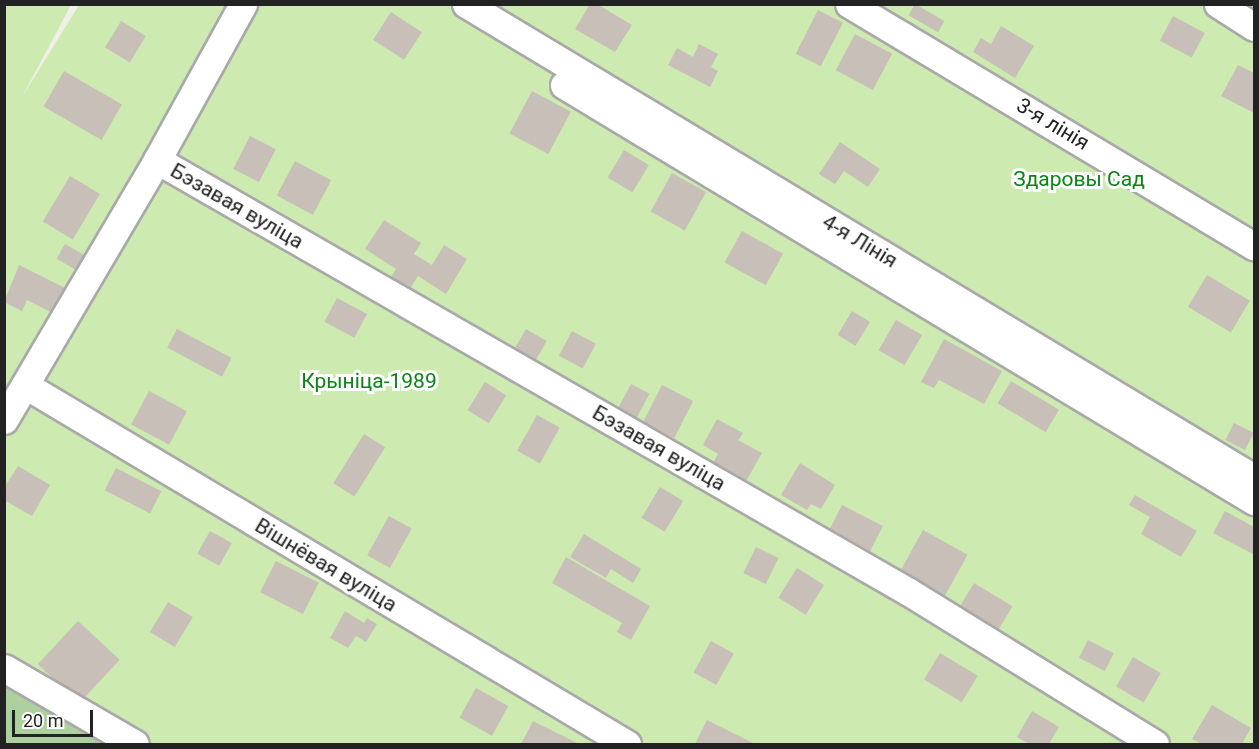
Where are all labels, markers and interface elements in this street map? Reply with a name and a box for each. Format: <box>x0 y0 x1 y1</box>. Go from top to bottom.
street label: 3-я лінія <box>1012 93 1094 155</box>
street label: Бэзавая вуліца <box>166 158 308 254</box>
park label: Здаровы Сад <box>1013 166 1145 192</box>
street label: 4-я Лінія <box>818 209 902 273</box>
park label: Крыніца-1989 <box>301 368 437 394</box>
street label: Бэзавая вуліца <box>588 400 730 496</box>
street label: Вішнёвая вуліца <box>250 513 402 617</box>
scale bar <box>15 698 96 736</box>
text: 20 m <box>23 710 63 731</box>

